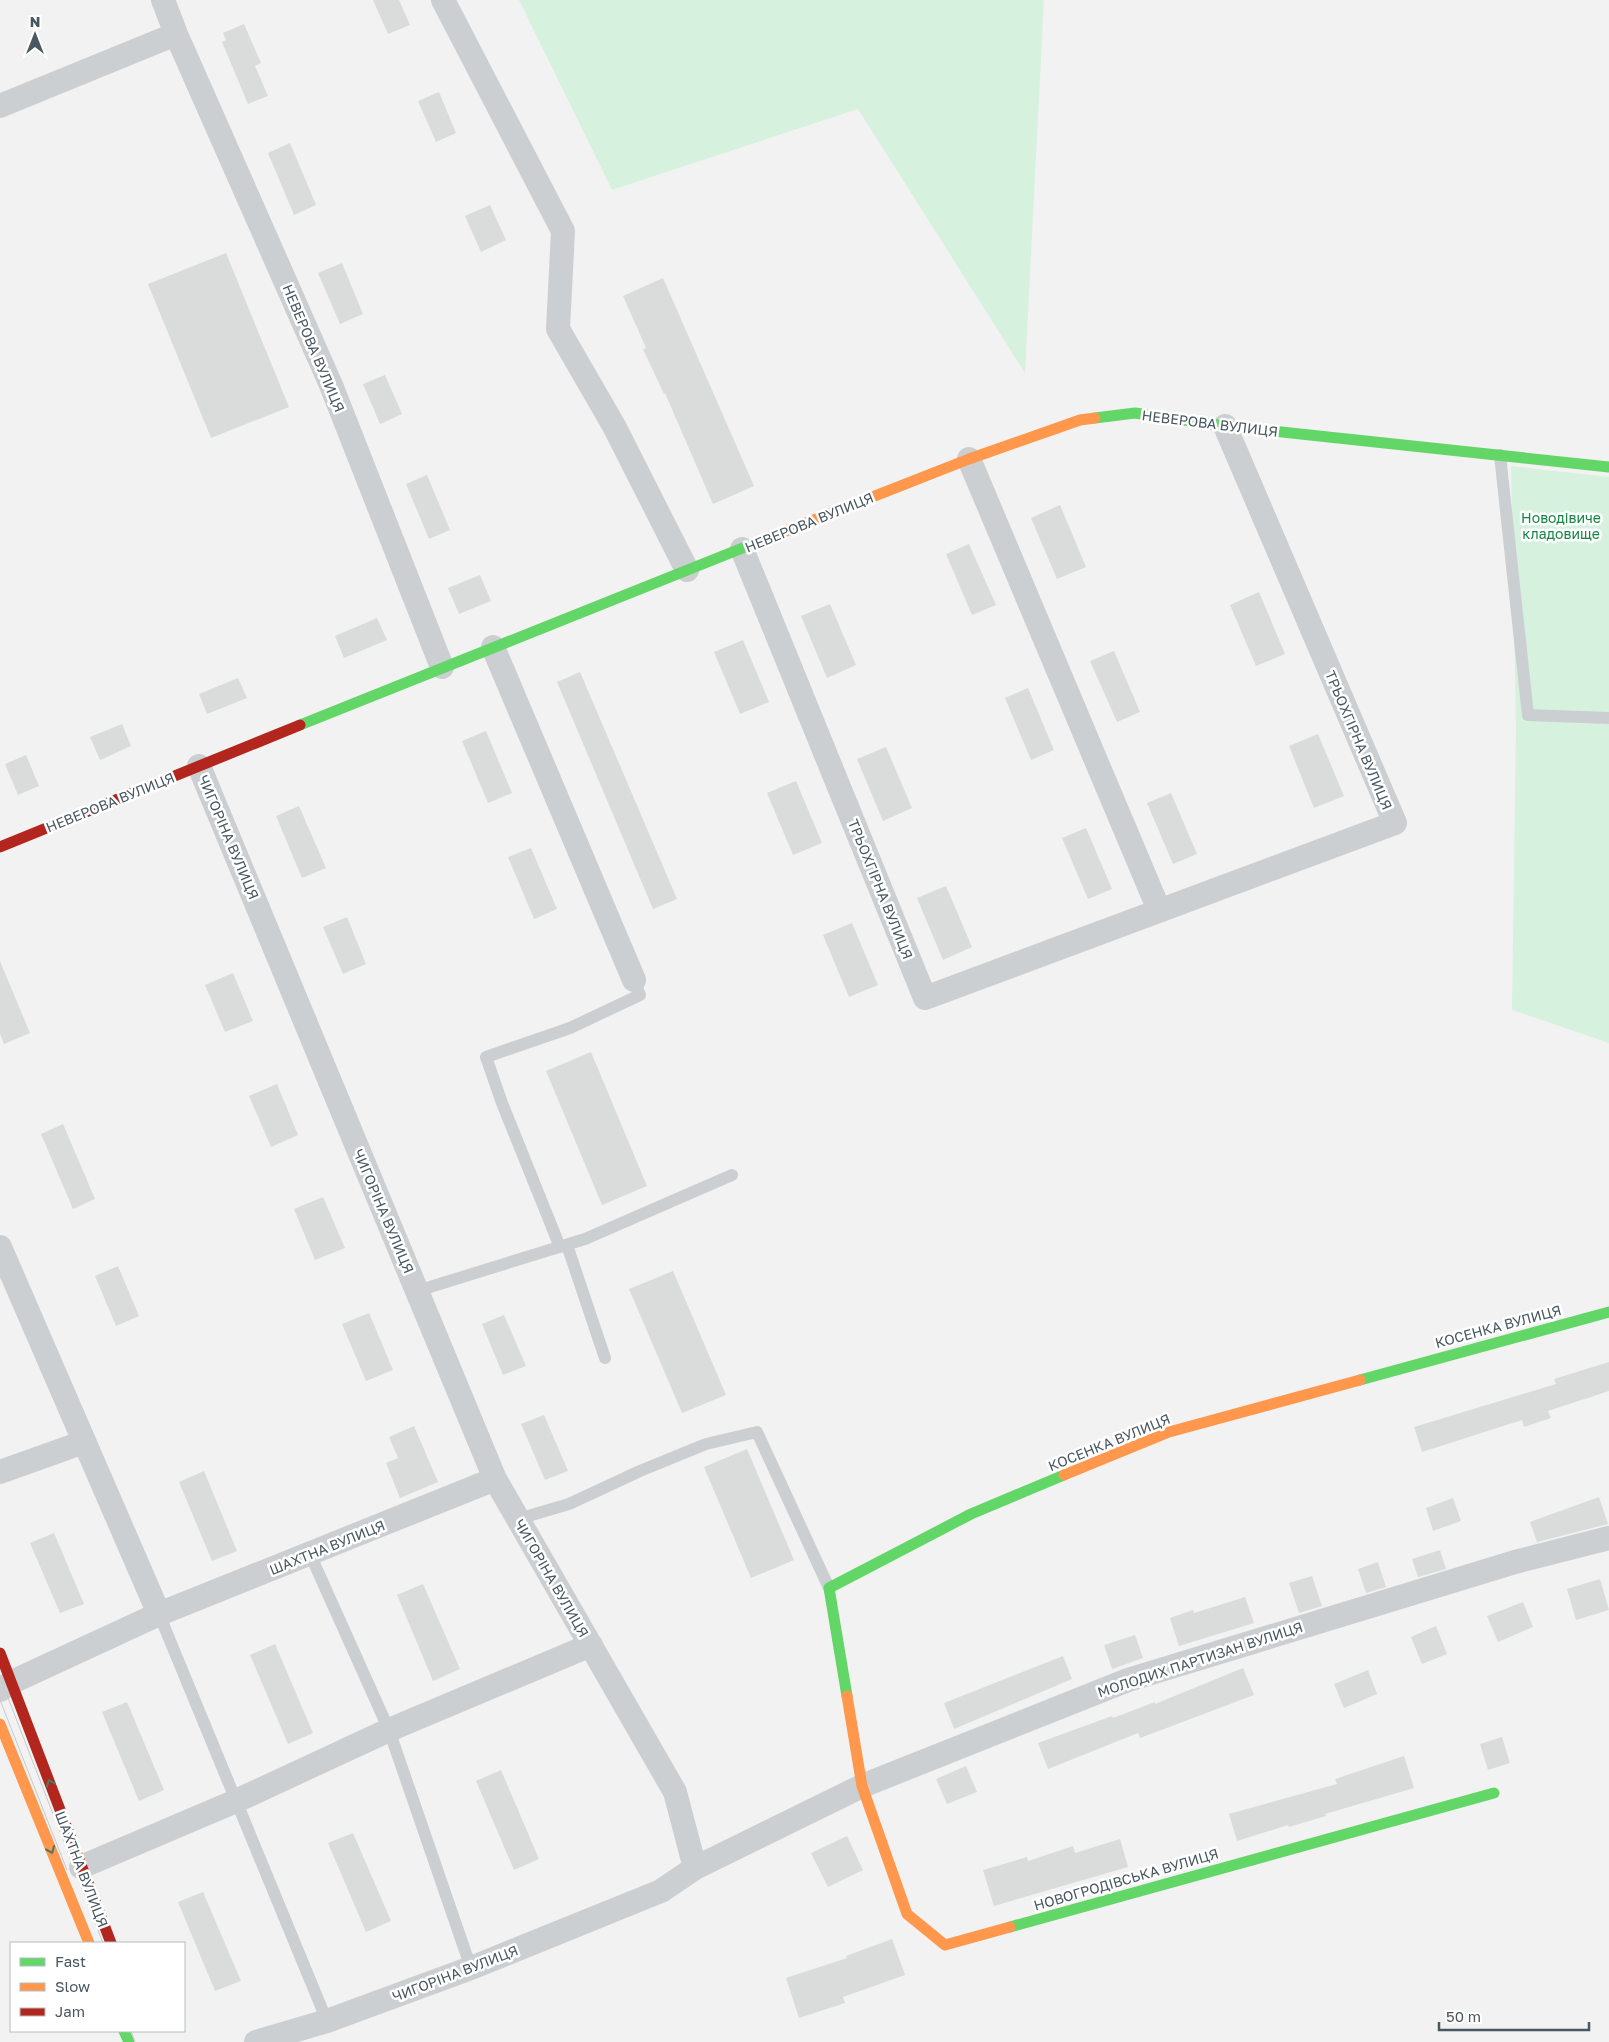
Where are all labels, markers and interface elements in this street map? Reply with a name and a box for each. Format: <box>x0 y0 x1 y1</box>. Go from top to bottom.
north arrow <box>10 10 60 60</box>
text: N <box>30 13 40 30</box>
street label: НЕВЕРОВА ВУЛИЦЯ <box>279 282 349 414</box>
street label: НЕВЕРОВА ВУЛИЦЯ <box>1141 406 1279 440</box>
street label: НЕВЕРОВА ВУЛИЦЯ <box>742 488 876 556</box>
park label: Новодівиче кладовище <box>1521 509 1601 542</box>
street label: ТРЬОХГІРНА ВУЛИЦЯ <box>1322 668 1396 812</box>
street label: НЕВЕРОВА ВУЛИЦЯ <box>43 768 177 836</box>
street label: ЧИГОРІНА ВУЛИЦЯ <box>195 772 263 902</box>
street label: ТРЬОХГІРНА ВУЛИЦЯ <box>845 816 917 962</box>
street label: ЧИГОРІНА ВУЛИЦЯ <box>350 1146 418 1276</box>
street label: КОСЕНКА ВУЛИЦЯ <box>1433 1301 1563 1351</box>
street label: КОСЕНКА ВУЛИЦЯ <box>1046 1410 1172 1474</box>
street label: ШАХТНА ВУЛИЦЯ <box>267 1516 387 1578</box>
street label: ЧИГОРІНА ВУЛИЦЯ <box>511 1516 593 1640</box>
street label: МОЛОДИХ ПАРТИЗАН ВУЛИЦЯ <box>1095 1618 1305 1700</box>
one-way arrow <box>46 1779 56 1788</box>
street label: ШАХТНА ВУЛИЦЯ <box>52 1808 112 1930</box>
street label: НОВОГРОДІВСЬКА ВУЛИЦЯ <box>1032 1844 1220 1914</box>
one-way arrow <box>45 1845 56 1854</box>
street label: ЧИГОРІНА ВУЛИЦЯ <box>390 1941 520 2005</box>
legend <box>10 1942 185 2032</box>
text: Fast <box>55 1952 86 1970</box>
text: Slow <box>55 1977 90 1995</box>
scale bar <box>1439 2000 1589 2032</box>
text: Jam <box>55 2002 85 2020</box>
text: 50 m <box>1446 2007 1481 2025</box>

